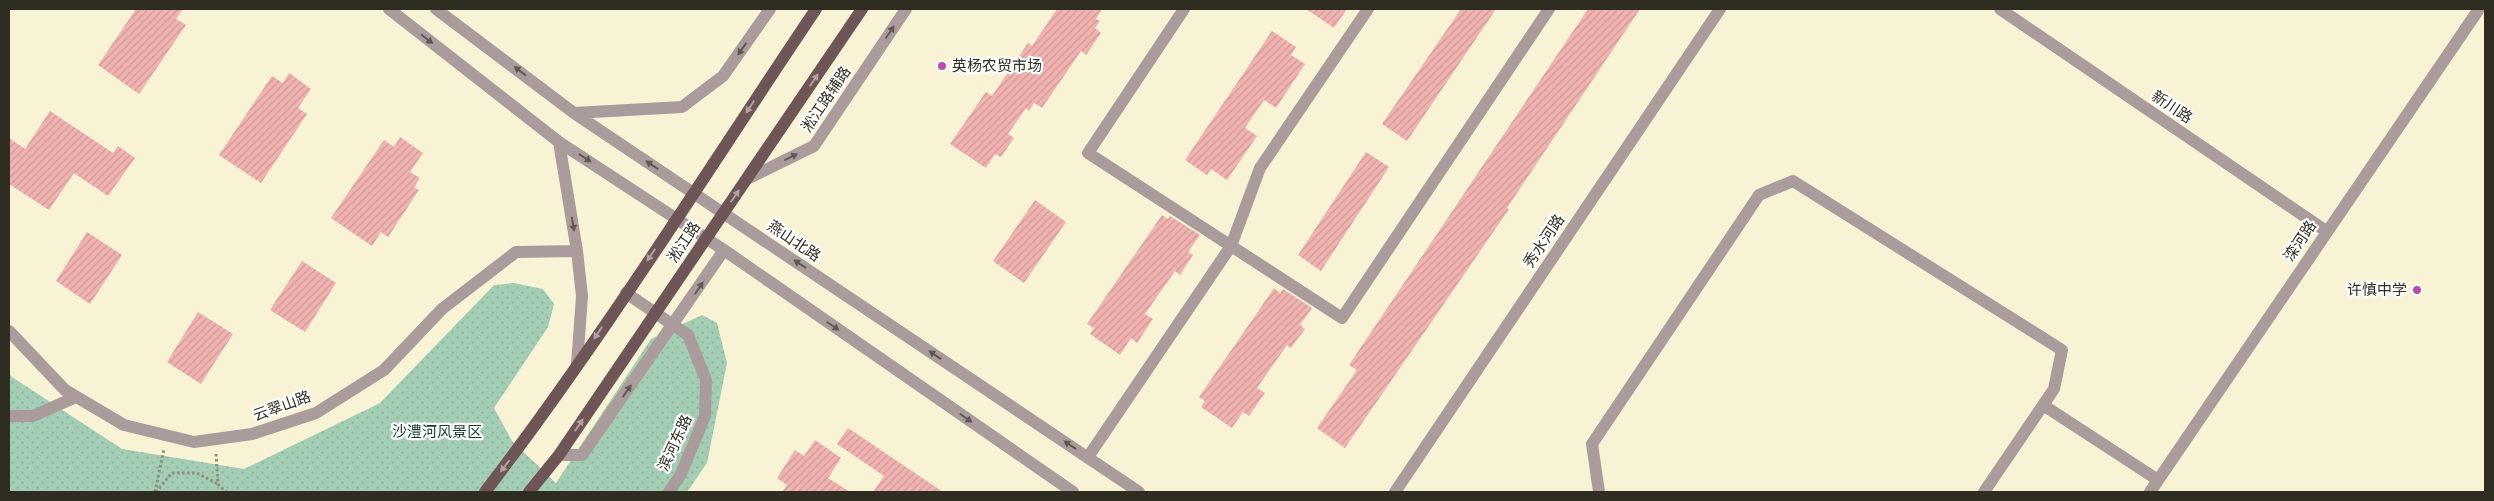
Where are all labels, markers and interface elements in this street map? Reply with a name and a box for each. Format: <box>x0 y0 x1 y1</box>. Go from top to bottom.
one-way arrow <box>886 25 895 39</box>
one-way arrow <box>421 33 434 44</box>
one-way arrow <box>737 42 747 56</box>
place label: 英杨农贸市场 <box>952 57 1042 75</box>
marker: 英杨农贸市场 <box>936 60 948 72</box>
street label: 淞江路辅路 <box>798 63 854 135</box>
one-way arrow <box>514 66 527 77</box>
one-way arrow <box>809 73 819 87</box>
street label: 新川路 <box>2148 87 2196 127</box>
one-way arrow <box>745 101 755 114</box>
one-way arrow <box>578 153 591 163</box>
one-way arrow <box>784 153 798 161</box>
one-way arrow <box>645 160 659 170</box>
one-way arrow <box>730 189 740 203</box>
street label: 秀水河路 <box>1520 211 1568 271</box>
one-way arrow <box>570 217 578 233</box>
street label: 燕山北路 <box>764 217 824 265</box>
street label: 滦河路 <box>2280 217 2320 265</box>
street label: 淞江路 <box>664 218 704 266</box>
one-way arrow <box>646 248 656 262</box>
one-way arrow <box>793 260 807 269</box>
one-way arrow <box>694 281 704 295</box>
place label: 许慎中学 <box>2347 281 2407 299</box>
marker: 许慎中学 <box>2411 284 2423 296</box>
one-way arrow <box>826 321 840 331</box>
one-way arrow <box>593 326 603 340</box>
one-way arrow <box>928 350 942 360</box>
one-way arrow <box>622 384 632 398</box>
street label: 云翠山路 <box>251 387 313 425</box>
street label: 滨河东路 <box>654 412 696 474</box>
one-way arrow <box>960 413 973 423</box>
one-way arrow <box>574 418 584 432</box>
park label: 沙澧河风景区 <box>392 423 482 441</box>
one-way arrow <box>1064 440 1077 450</box>
one-way arrow <box>500 459 510 473</box>

